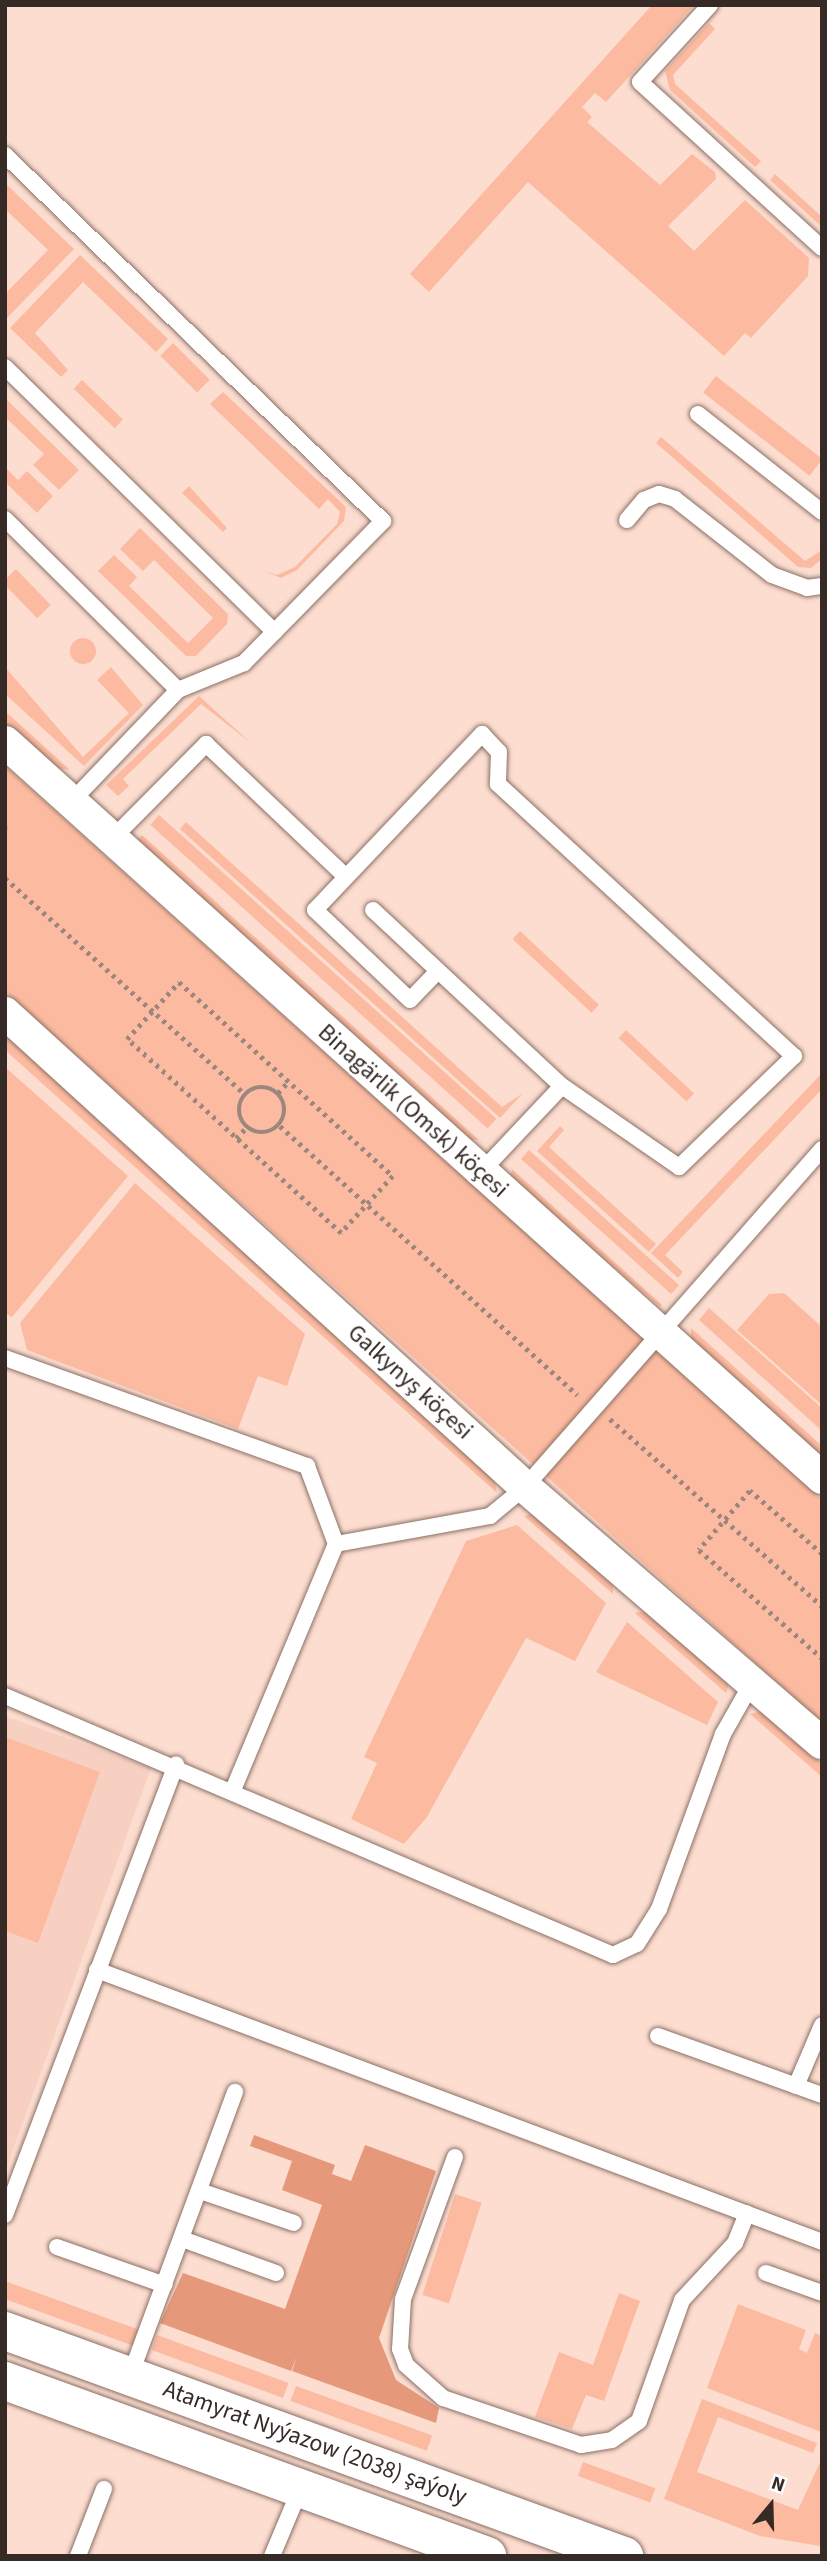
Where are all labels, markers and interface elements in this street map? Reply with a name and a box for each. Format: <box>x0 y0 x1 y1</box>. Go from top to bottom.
street label: Binagärlik (Omsk) köçesi <box>312 1018 514 1204</box>
street label: Galkynyş köçesi <box>342 1318 478 1446</box>
street label: Atamyrat Nyýazow (2038) şaýoly <box>159 2375 471 2511</box>
north arrow <box>736 2470 806 2540</box>
text: N <box>768 2470 788 2499</box>

